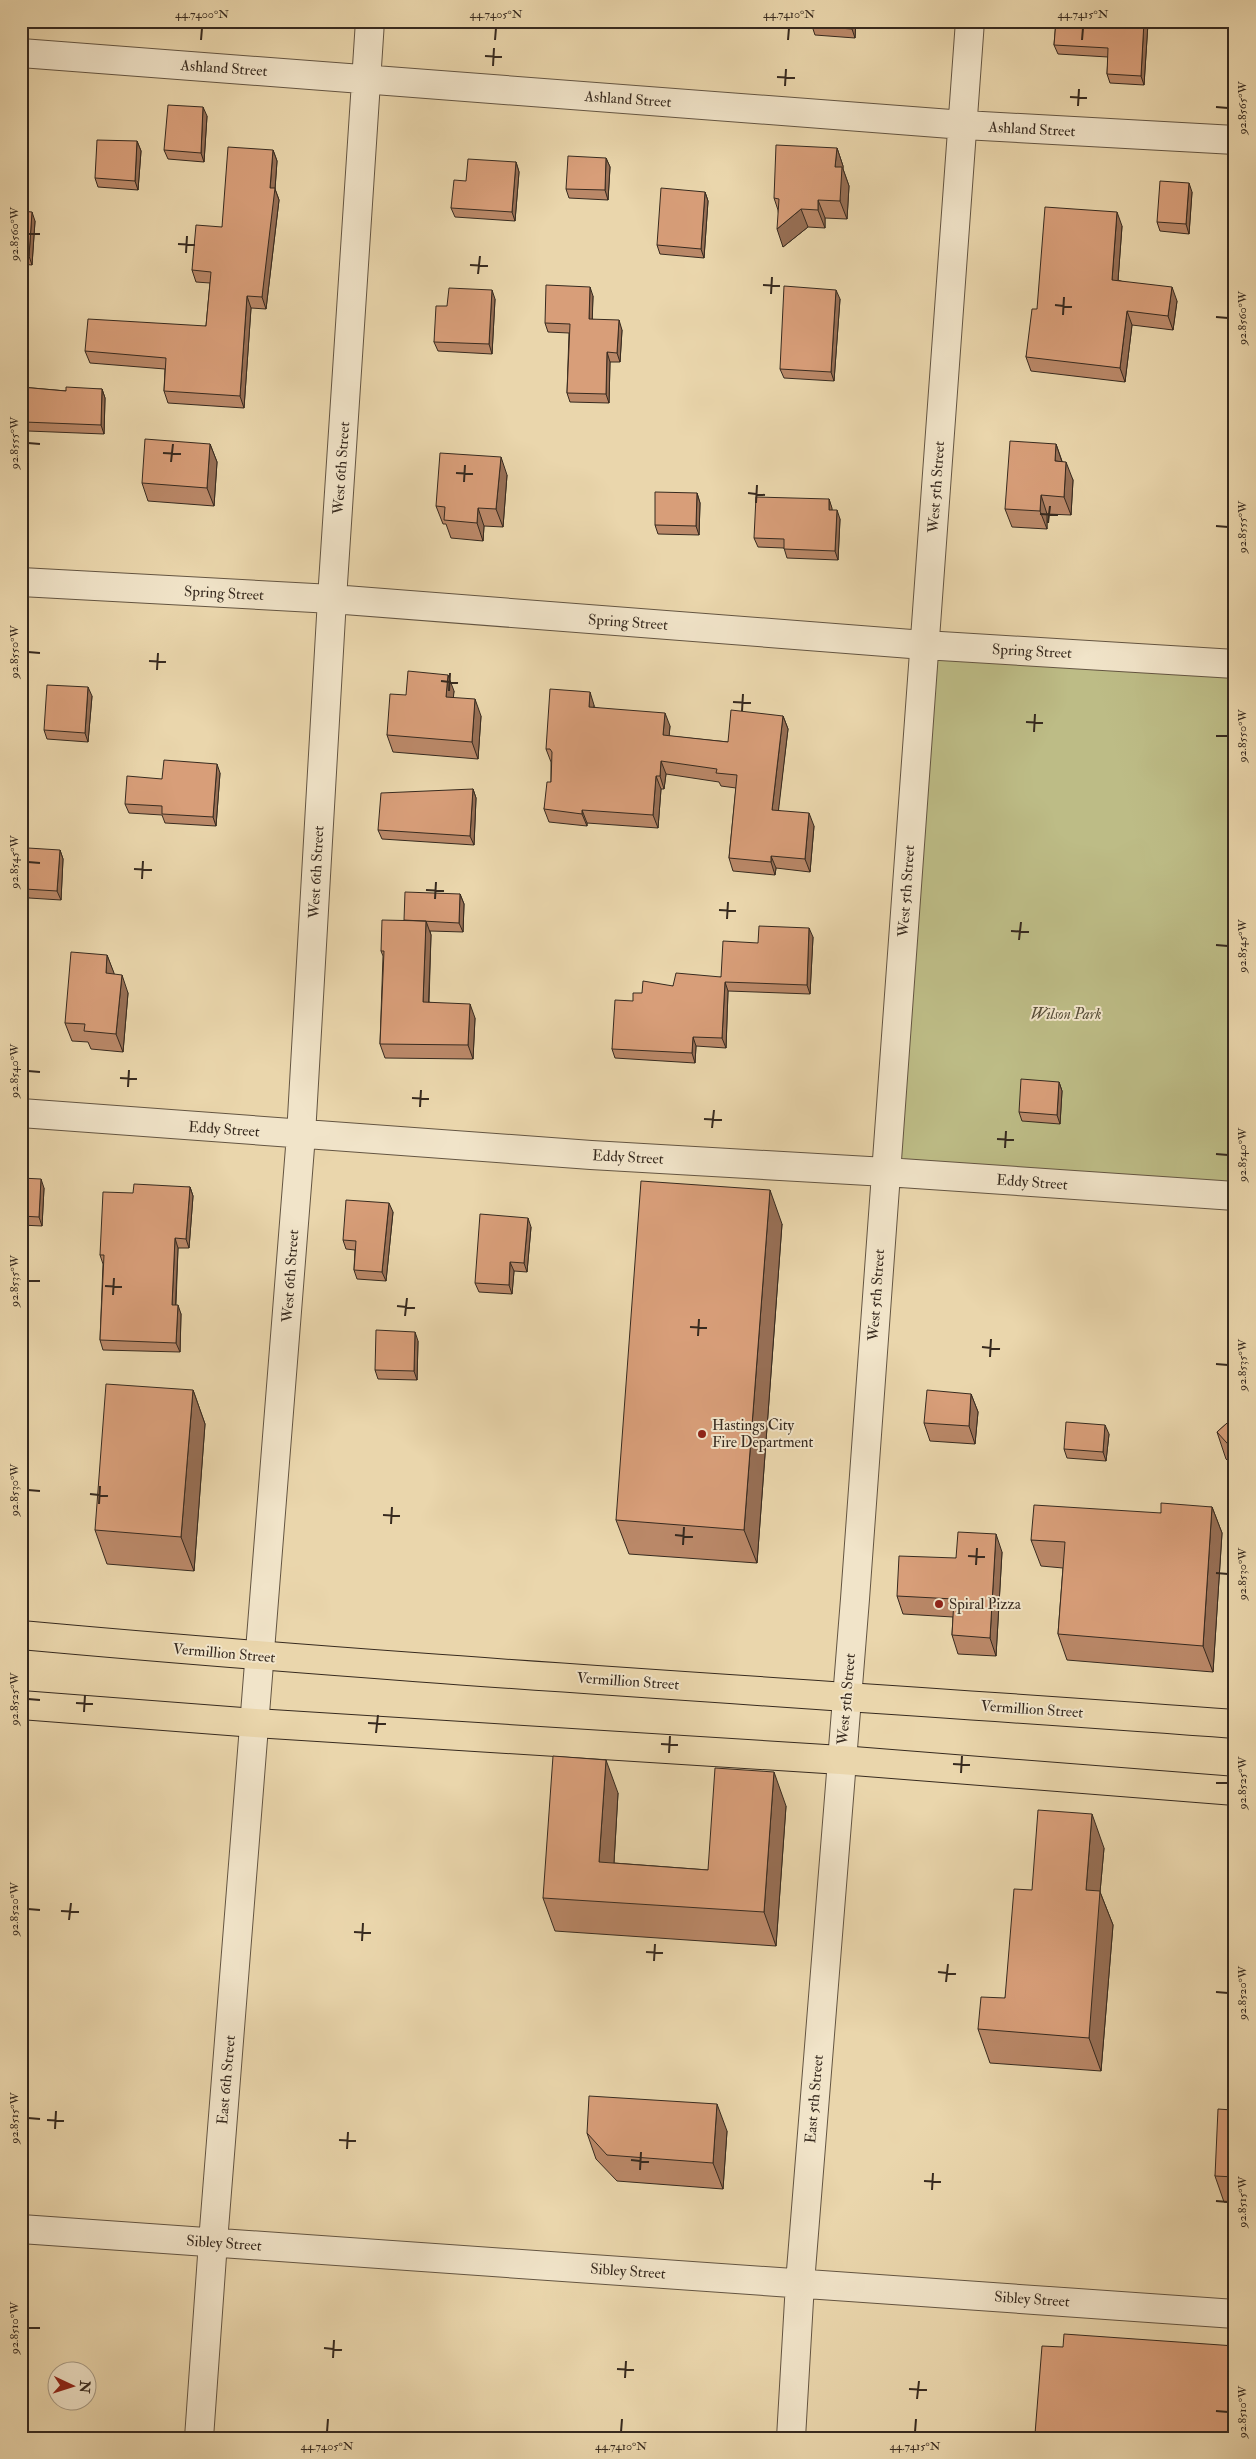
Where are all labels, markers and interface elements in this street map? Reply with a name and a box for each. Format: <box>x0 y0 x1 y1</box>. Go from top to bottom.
text: 44.7400°N <box>175 7 229 22</box>
text: 44.7405°N <box>469 7 523 22</box>
text: 44.7410°N <box>763 7 815 22</box>
text: 44.7415°N <box>1057 7 1109 22</box>
street label: Ashland Street <box>179 56 268 81</box>
text: 92.8565°W <box>1235 81 1250 136</box>
street label: Ashland Street <box>583 87 672 112</box>
street label: Ashland Street <box>987 118 1076 141</box>
text: 92.8560°W <box>7 206 22 262</box>
text: 92.8560°W <box>1235 290 1250 346</box>
text: 92.8555°W <box>7 416 22 470</box>
street label: West 6th Street <box>329 421 354 516</box>
street label: West 5th Street <box>924 440 949 535</box>
text: 92.8555°W <box>1235 500 1250 554</box>
street label: Spring Street <box>184 582 264 606</box>
street label: Spring Street <box>587 610 669 636</box>
text: 92.8550°W <box>7 625 22 680</box>
street label: Spring Street <box>992 640 1072 664</box>
text: 92.8550°W <box>1235 709 1250 764</box>
street label: West 6th Street <box>305 825 328 920</box>
text: 92.8545°W <box>7 835 22 890</box>
street label: West 5th Street <box>894 844 919 939</box>
text: 92.8545°W <box>1235 919 1250 974</box>
park label: Wilson Park <box>1031 1005 1102 1024</box>
text: 92.8540°W <box>7 1043 22 1099</box>
street label: Eddy Street <box>188 1118 260 1141</box>
text: 92.8540°W <box>1235 1127 1250 1183</box>
street label: Eddy Street <box>592 1146 664 1169</box>
street label: Eddy Street <box>996 1171 1068 1194</box>
street label: West 6th Street <box>278 1229 303 1324</box>
street label: West 5th Street <box>864 1248 889 1343</box>
text: 92.8535°W <box>7 1254 22 1308</box>
text: 92.8535°W <box>1235 1338 1250 1392</box>
place label: Hastings City Fire Department <box>712 1416 813 1453</box>
marker: Hastings City Fire Department <box>696 1428 708 1440</box>
text: 92.8530°W <box>7 1463 22 1517</box>
text: 92.8530°W <box>1235 1547 1250 1601</box>
place label: Spiral Pizza <box>949 1595 1022 1615</box>
marker: Spiral Pizza <box>933 1598 945 1610</box>
street label: Vermillion Street <box>172 1640 276 1667</box>
street label: West 5th Street <box>833 1652 860 1747</box>
street label: Vermillion Street <box>576 1668 680 1695</box>
text: 92.8525°W <box>7 1672 22 1727</box>
street label: Vermillion Street <box>980 1696 1084 1723</box>
text: 92.8525°W <box>1235 1756 1250 1811</box>
text: 92.8520°W <box>7 1881 22 1937</box>
text: 92.8520°W <box>1235 1965 1250 2021</box>
street label: East 6th Street <box>213 2034 240 2126</box>
street label: East 5th Street <box>801 2054 828 2144</box>
text: 92.8515°W <box>7 2092 22 2145</box>
text: 92.8515°W <box>1235 2176 1250 2229</box>
street label: Sibley Street <box>186 2231 262 2256</box>
street label: Sibley Street <box>590 2259 666 2284</box>
street label: Sibley Street <box>994 2287 1070 2312</box>
text: 92.8510°W <box>7 2301 22 2355</box>
north arrow <box>48 2362 98 2412</box>
text: N <box>76 2379 93 2394</box>
text: 92.8510°W <box>1235 2385 1250 2439</box>
text: 44.7405°N <box>300 2439 354 2454</box>
text: 44.7410°N <box>595 2439 647 2454</box>
text: 44.7415°N <box>889 2439 941 2454</box>

